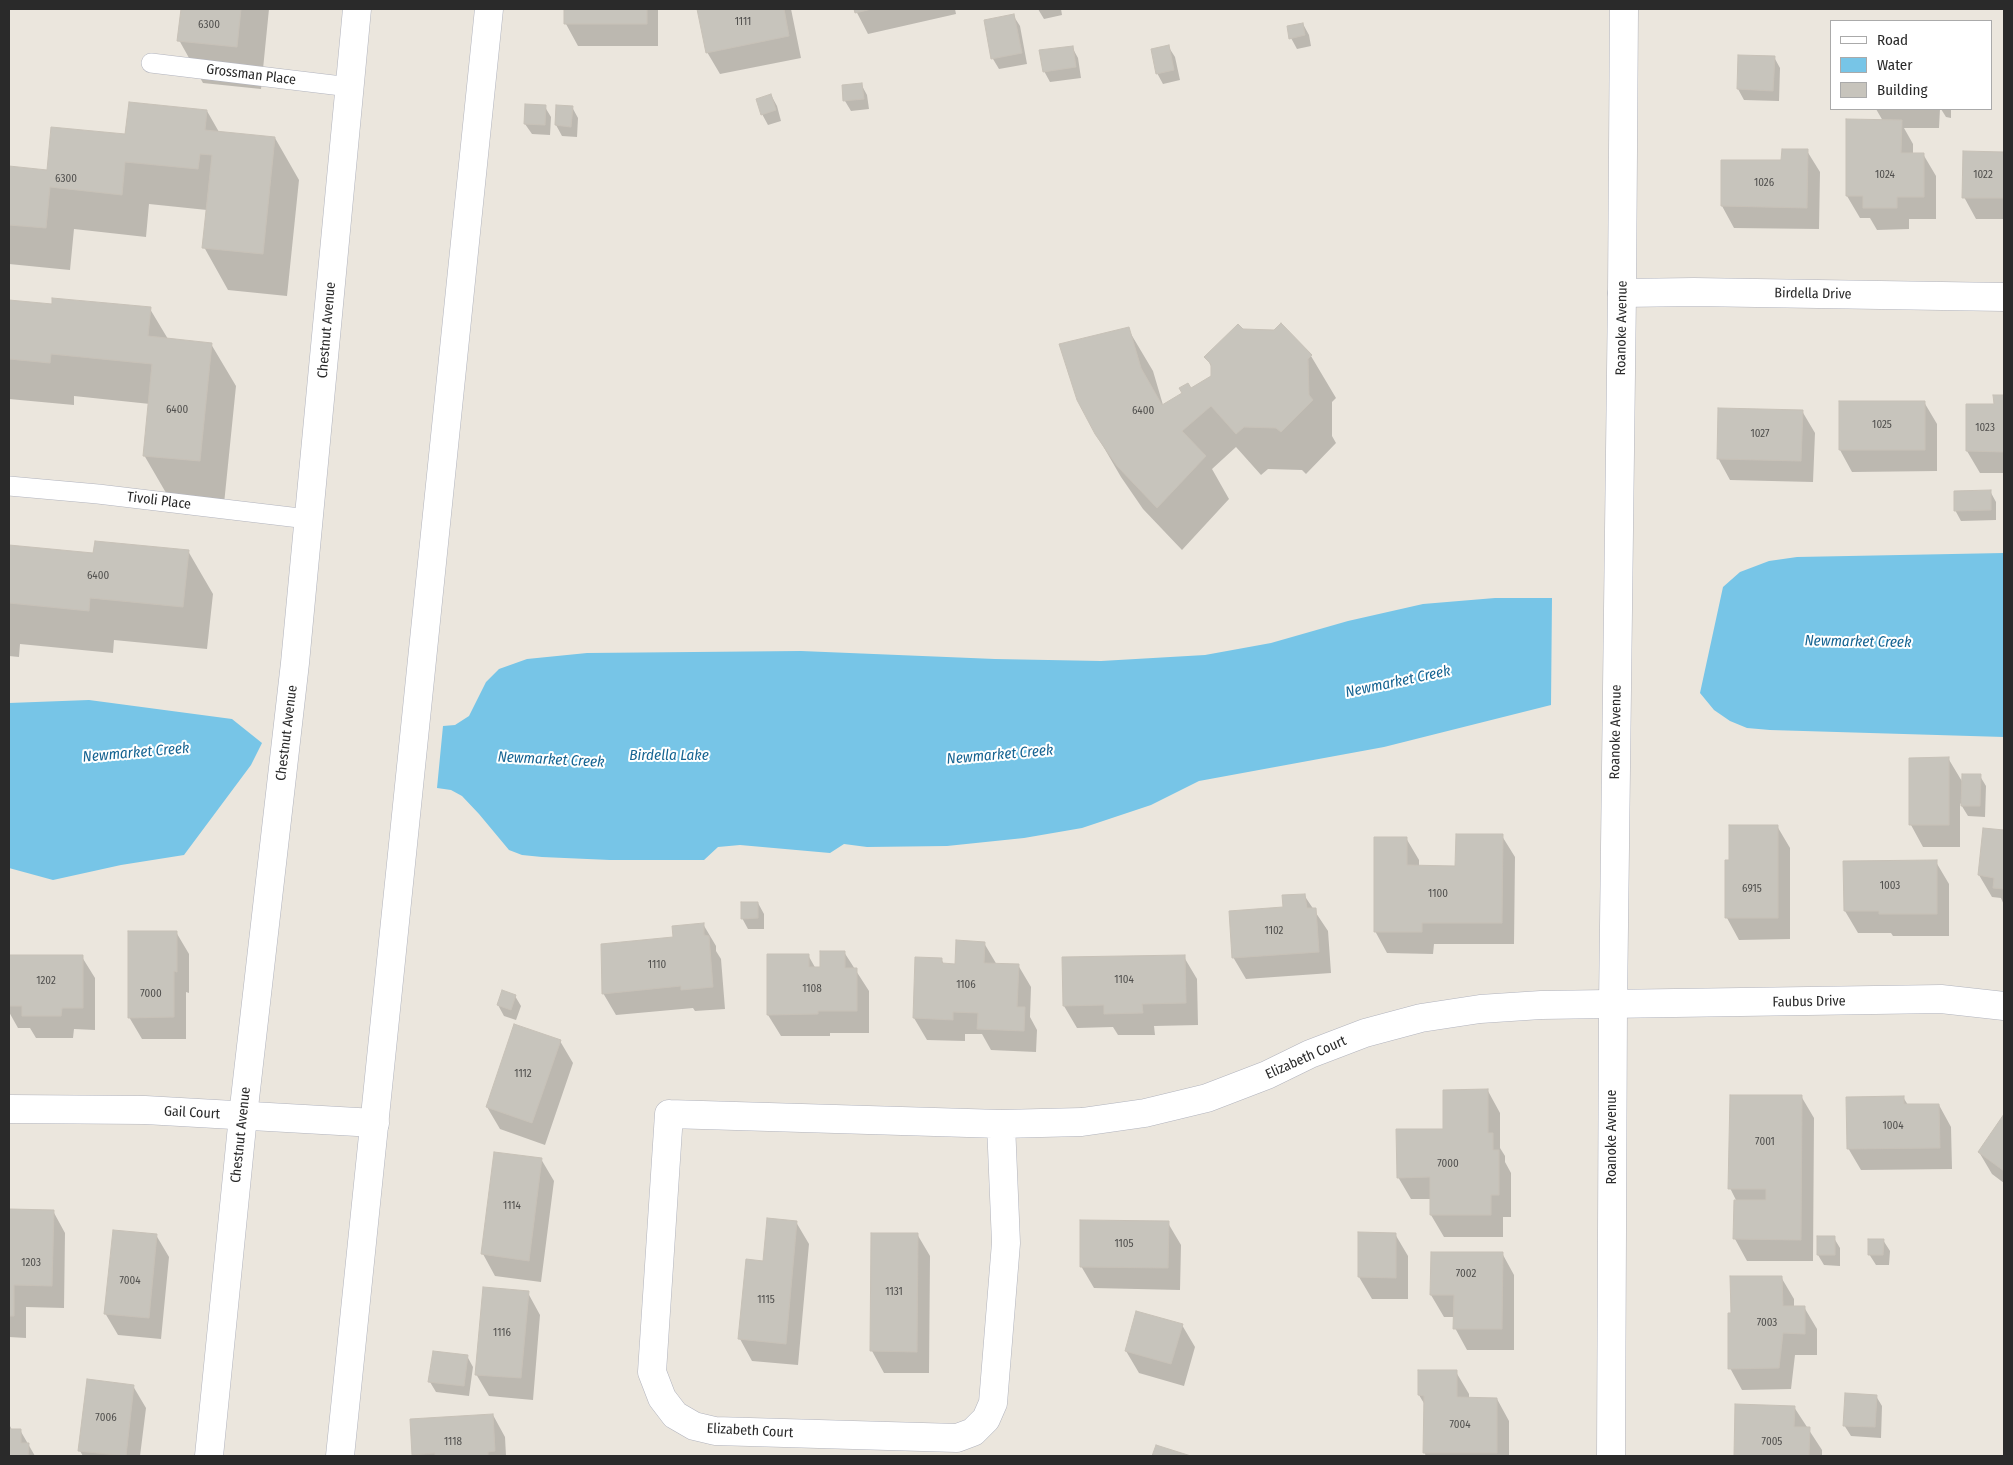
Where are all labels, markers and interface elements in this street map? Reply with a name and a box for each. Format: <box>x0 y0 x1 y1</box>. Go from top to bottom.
house number: 1111 <box>735 15 751 29</box>
house number: 6300 <box>198 18 220 32</box>
legend <box>1830 20 1993 110</box>
text: Road <box>1877 31 1908 49</box>
text: Water <box>1877 56 1912 74</box>
street label: Grossman Place <box>205 61 297 89</box>
text: Building <box>1877 81 1928 99</box>
house number: 1024 <box>1875 168 1895 182</box>
house number: 1022 <box>1973 168 1993 182</box>
house number: 6300 <box>55 172 77 186</box>
house number: 1026 <box>1754 176 1774 190</box>
street label: Roanoke Avenue <box>1613 280 1631 376</box>
street label: Chestnut Avenue <box>314 281 340 379</box>
street label: Birdella Drive <box>1774 285 1852 303</box>
house number: 6400 <box>166 403 188 417</box>
house number: 6400 <box>1132 404 1154 418</box>
house number: 1025 <box>1872 418 1892 432</box>
house number: 1023 <box>1975 421 1995 435</box>
house number: 1027 <box>1750 427 1770 441</box>
street label: Tivoli Place <box>126 489 192 513</box>
house number: 6400 <box>87 569 109 583</box>
water label: Newmarket Creek <box>1804 632 1912 652</box>
water label: Newmarket Creek <box>1344 662 1452 702</box>
street label: Chestnut Avenue <box>273 684 301 782</box>
street label: Roanoke Avenue <box>1607 684 1625 780</box>
water label: Newmarket Creek <box>82 739 190 767</box>
water label: Newmarket Creek <box>946 741 1054 769</box>
water label: Birdella Lake <box>629 747 709 765</box>
water label: Newmarket Creek <box>497 748 605 772</box>
house number: 1003 <box>1880 879 1900 893</box>
house number: 6915 <box>1742 882 1762 896</box>
house number: 1100 <box>1428 887 1448 901</box>
house number: 1102 <box>1265 924 1283 938</box>
house number: 1110 <box>648 958 666 972</box>
house number: 1104 <box>1114 973 1134 987</box>
house number: 1202 <box>36 974 56 988</box>
house number: 1106 <box>956 978 976 992</box>
house number: 1108 <box>802 982 822 996</box>
house number: 7000 <box>140 987 162 1001</box>
street label: Faubus Drive <box>1772 993 1846 1011</box>
street label: Elizabeth Court <box>1263 1033 1349 1083</box>
house number: 1112 <box>514 1067 532 1081</box>
street label: Chestnut Avenue <box>228 1086 254 1184</box>
street label: Roanoke Avenue <box>1604 1090 1620 1184</box>
street label: Gail Court <box>163 1103 221 1123</box>
house number: 1004 <box>1882 1119 1904 1133</box>
house number: 7001 <box>1755 1135 1775 1149</box>
house number: 7000 <box>1437 1157 1459 1171</box>
house number: 1114 <box>503 1199 521 1213</box>
house number: 1105 <box>1114 1237 1134 1251</box>
house number: 1203 <box>21 1256 41 1270</box>
house number: 7002 <box>1456 1267 1476 1281</box>
house number: 7004 <box>119 1274 141 1288</box>
house number: 1131 <box>885 1285 903 1299</box>
house number: 1115 <box>757 1293 775 1307</box>
house number: 7003 <box>1757 1316 1777 1330</box>
house number: 1116 <box>493 1326 511 1340</box>
house number: 7006 <box>95 1411 117 1425</box>
house number: 7004 <box>1449 1418 1471 1432</box>
street label: Elizabeth Court <box>706 1420 794 1442</box>
house number: 1118 <box>444 1435 462 1449</box>
house number: 7005 <box>1762 1435 1782 1449</box>

